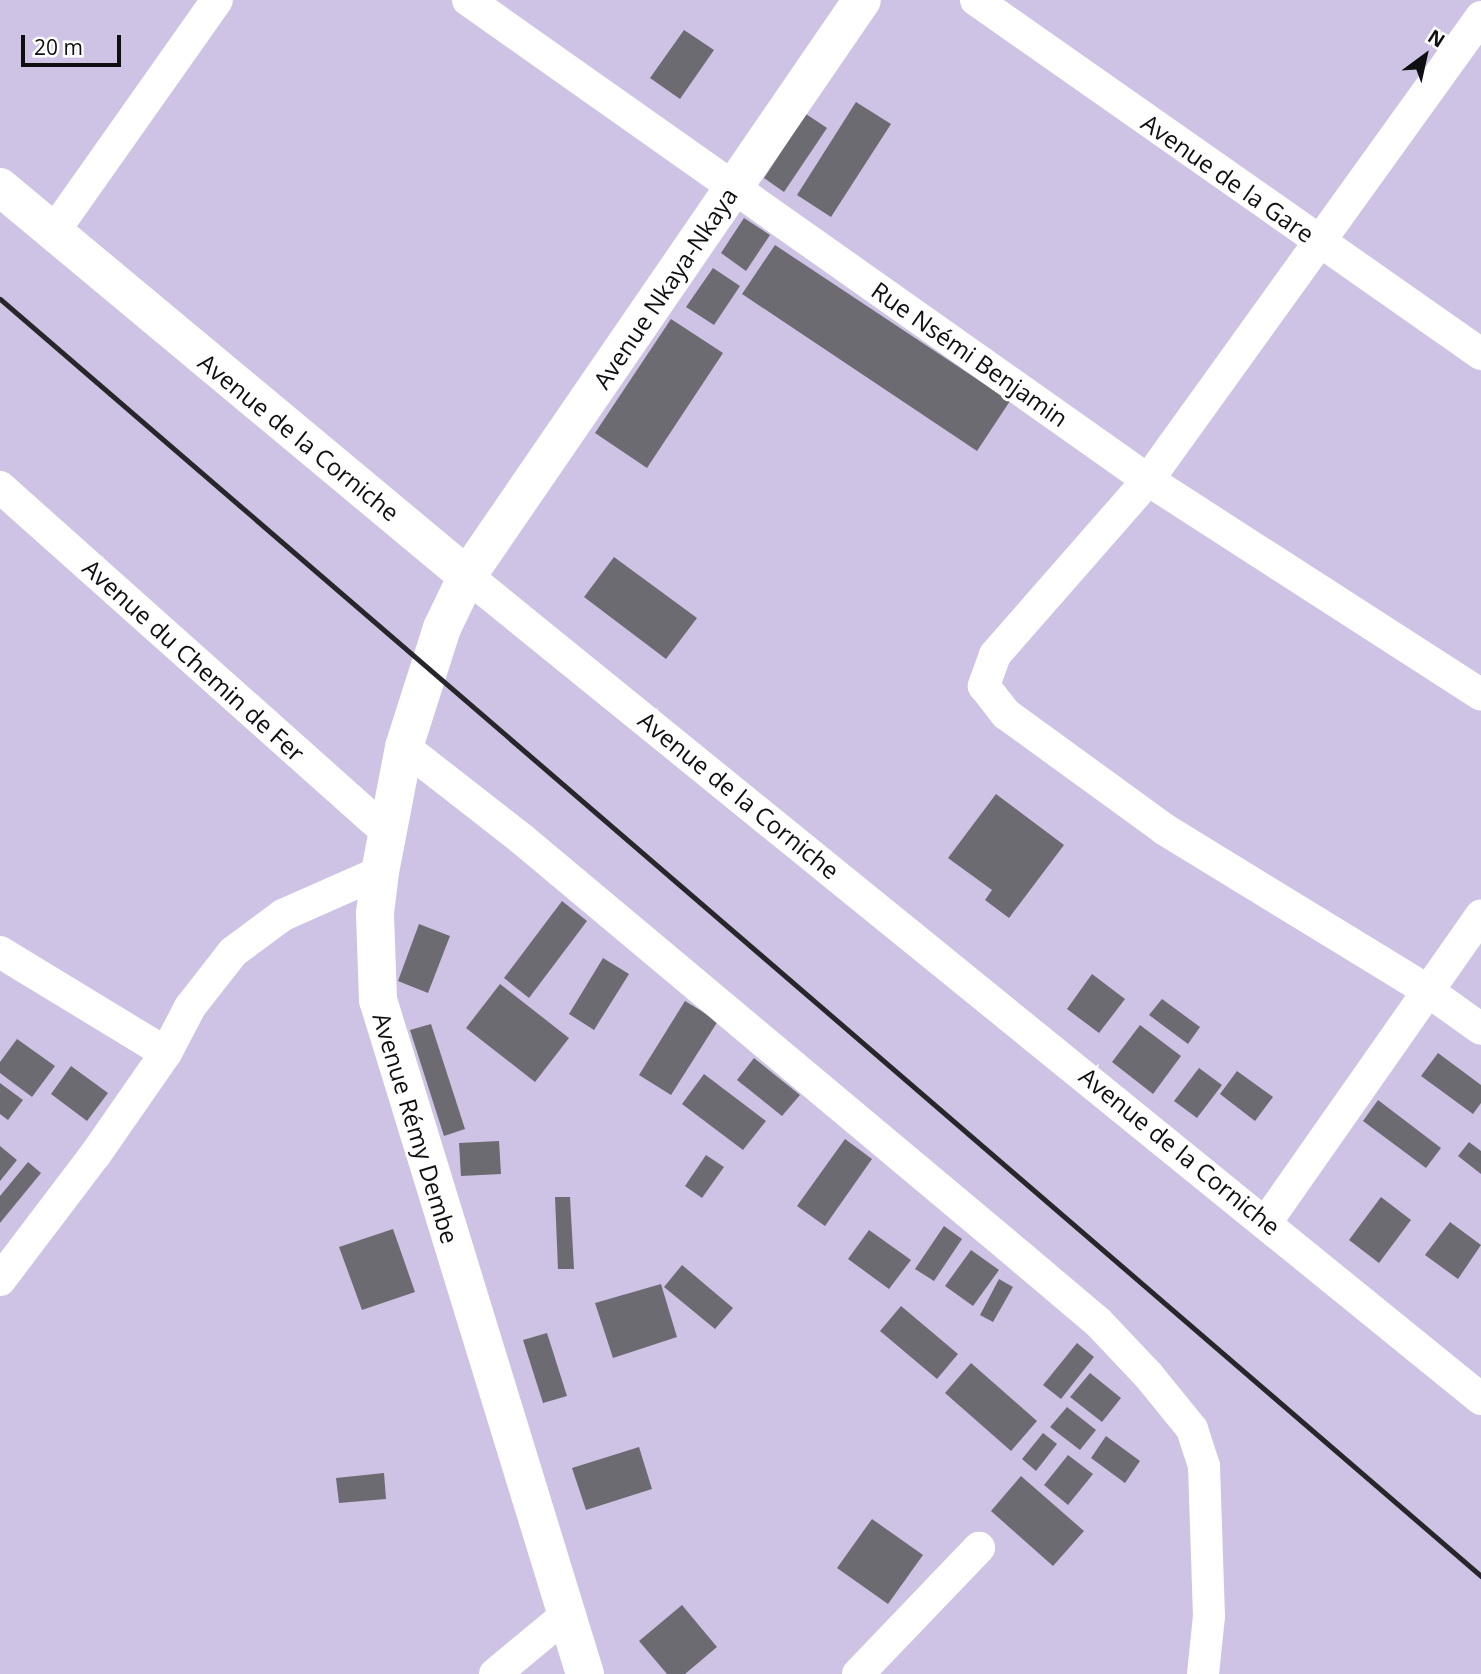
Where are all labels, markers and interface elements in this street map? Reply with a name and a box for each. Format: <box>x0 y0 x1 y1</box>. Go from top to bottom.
scale bar <box>24 21 124 65</box>
north arrow <box>1390 21 1460 91</box>
text: N <box>1423 23 1450 53</box>
text: 20 m <box>34 33 83 61</box>
street label: Avenue de la Gare <box>1136 108 1320 248</box>
street label: Avenue Nkaya-Nkaya <box>587 182 743 394</box>
street label: Rue Nsémi Benjamin <box>866 275 1074 433</box>
street label: Avenue de la Corniche <box>193 347 405 527</box>
street label: Avenue du Chemin de Fer <box>77 553 311 767</box>
street label: Avenue de la Corniche <box>633 705 845 885</box>
street label: Avenue Rémy Dembe <box>367 1009 465 1247</box>
street label: Avenue de la Corniche <box>1074 1061 1286 1241</box>

